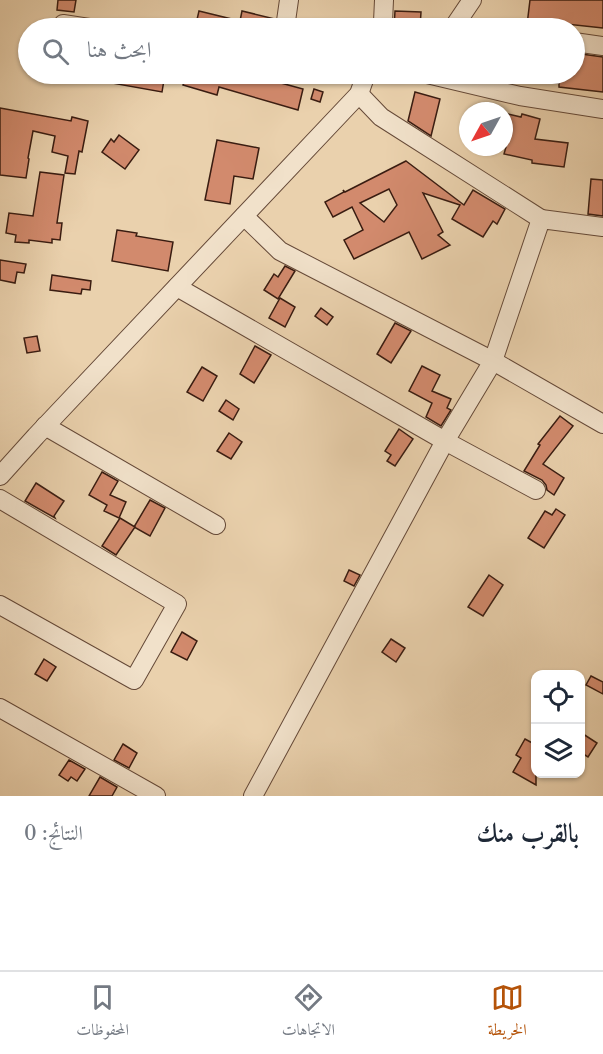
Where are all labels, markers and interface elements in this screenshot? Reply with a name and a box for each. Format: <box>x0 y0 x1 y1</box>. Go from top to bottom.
search box <box>18 18 585 84</box>
icon: search <box>39 35 72 68</box>
text: ابحث هنا <box>87 36 152 63</box>
north arrow <box>459 102 513 156</box>
map controls <box>531 670 585 778</box>
button: locate <box>531 670 585 724</box>
button: layers <box>531 724 585 778</box>
text: بالقرب منك <box>476 817 579 849</box>
text: النتائج: 0 <box>24 821 83 845</box>
tab: المحفوظات <box>76 981 129 1045</box>
tab: الاتجاهات <box>282 981 335 1045</box>
tab: الخريطة <box>488 981 527 1045</box>

